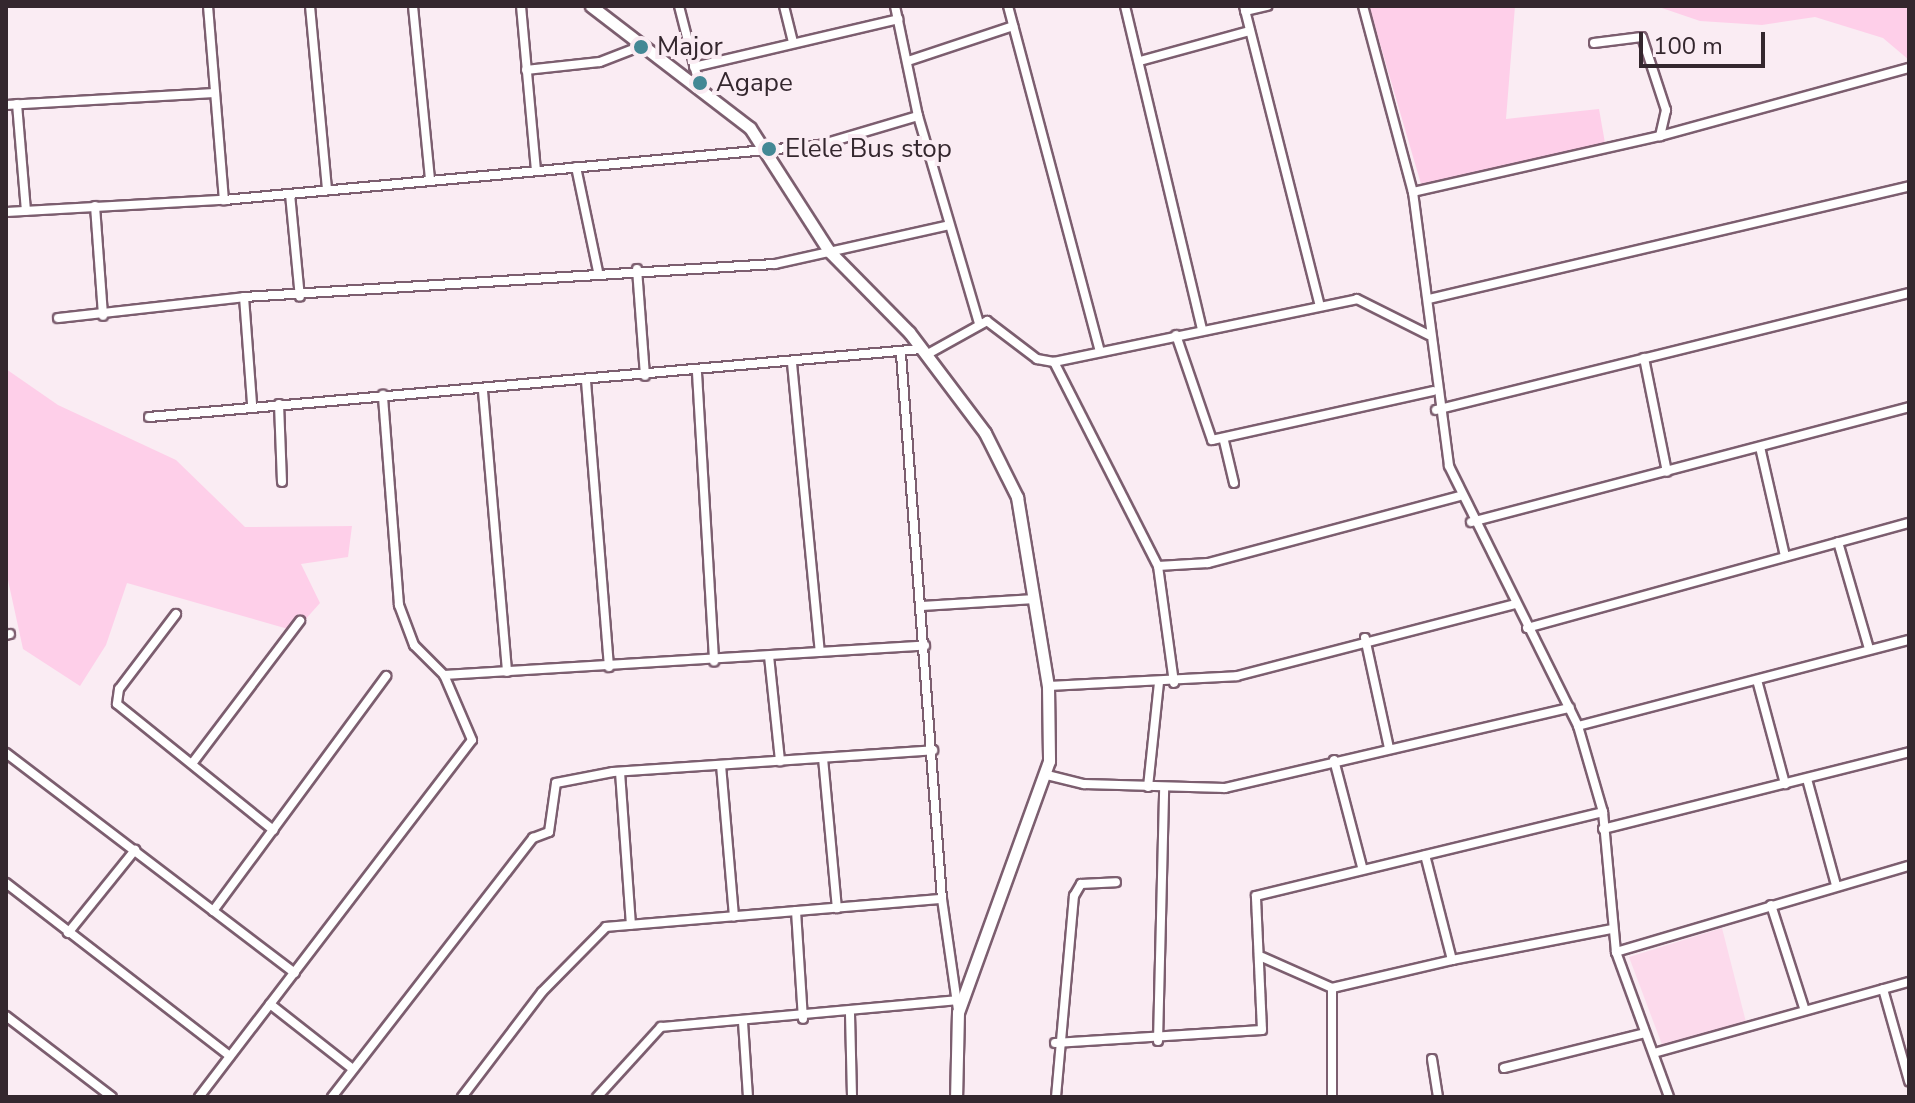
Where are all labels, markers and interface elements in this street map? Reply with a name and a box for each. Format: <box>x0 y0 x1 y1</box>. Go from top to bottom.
scale bar <box>1643 16 1769 66</box>
text: 100 m <box>1653 30 1723 62</box>
place label: Major <box>657 31 723 63</box>
marker: Major <box>632 38 650 56</box>
place label: Agape <box>716 67 793 99</box>
marker: Agape <box>691 74 709 92</box>
place label: Elele Bus stop <box>785 133 952 165</box>
marker: Elele Bus stop <box>760 140 778 158</box>

